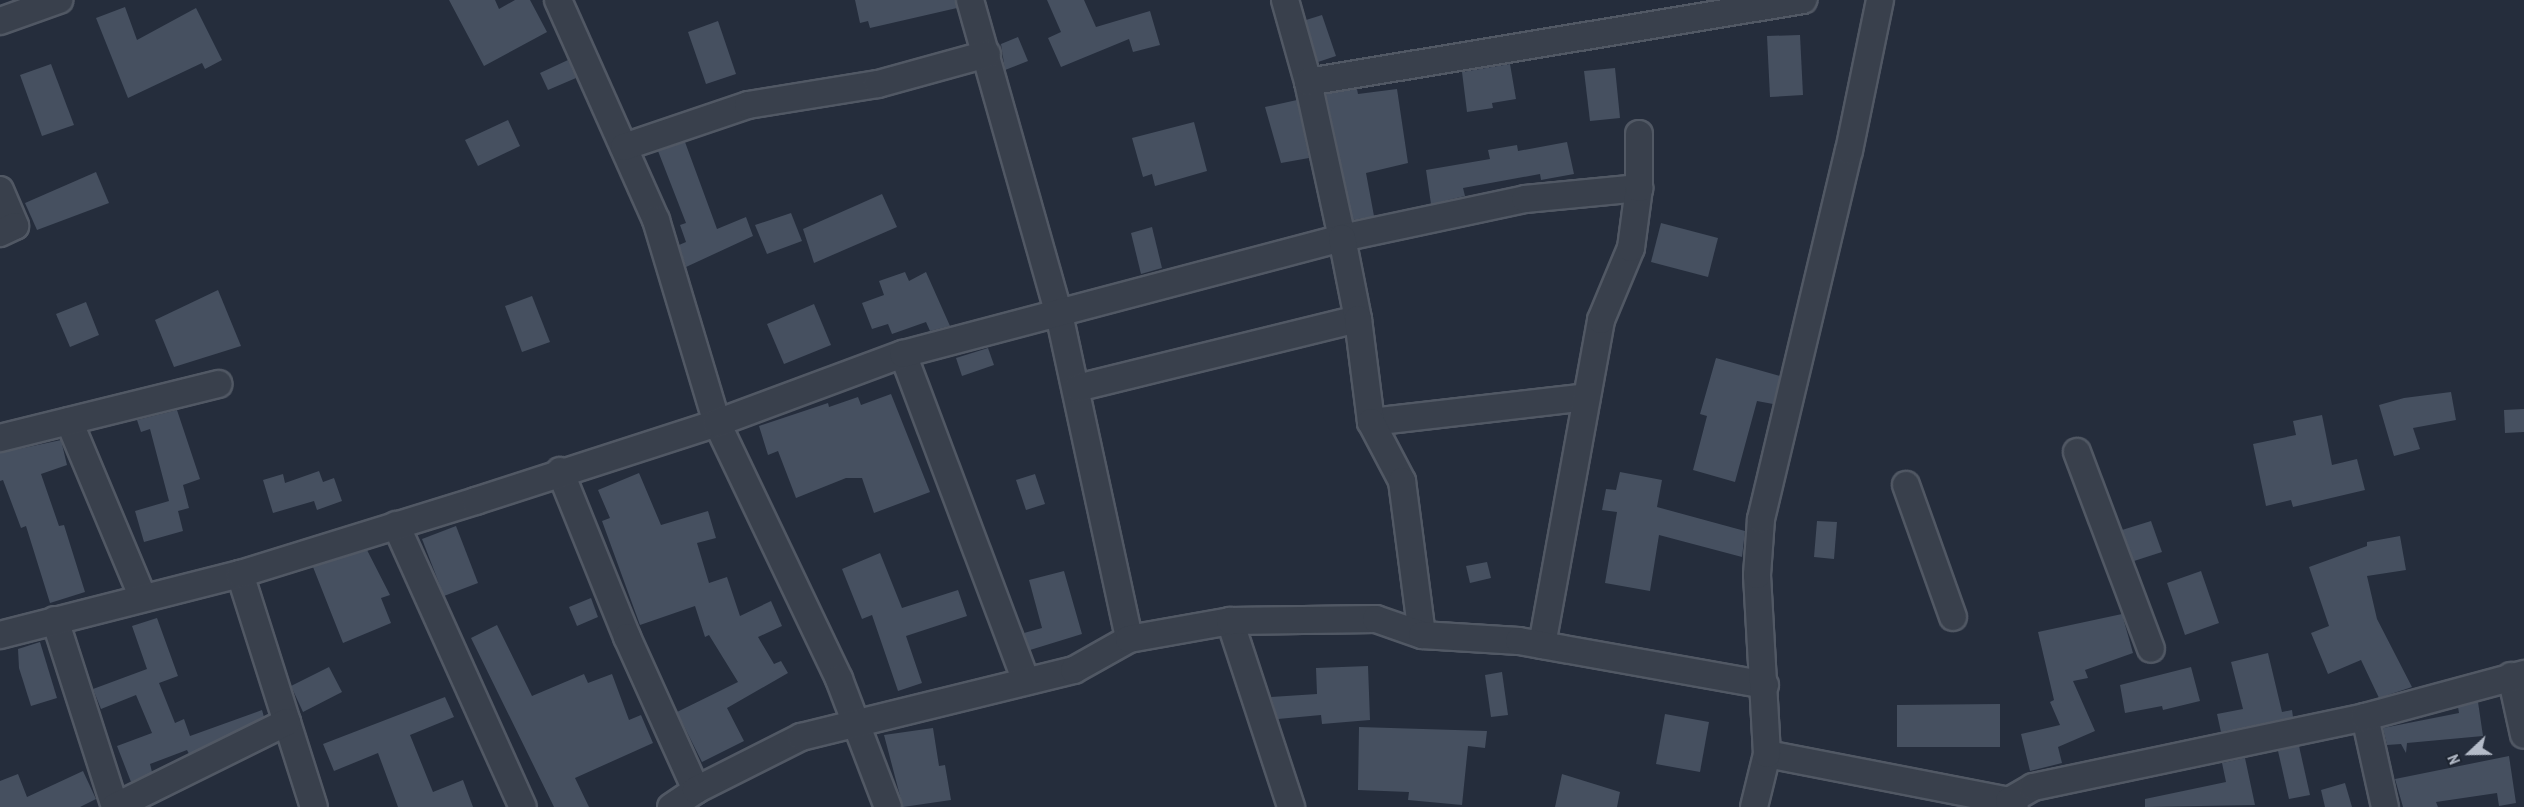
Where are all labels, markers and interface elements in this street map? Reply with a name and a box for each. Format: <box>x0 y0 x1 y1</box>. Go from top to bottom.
north arrow <box>2440 723 2500 783</box>
text: N <box>2442 752 2464 768</box>

